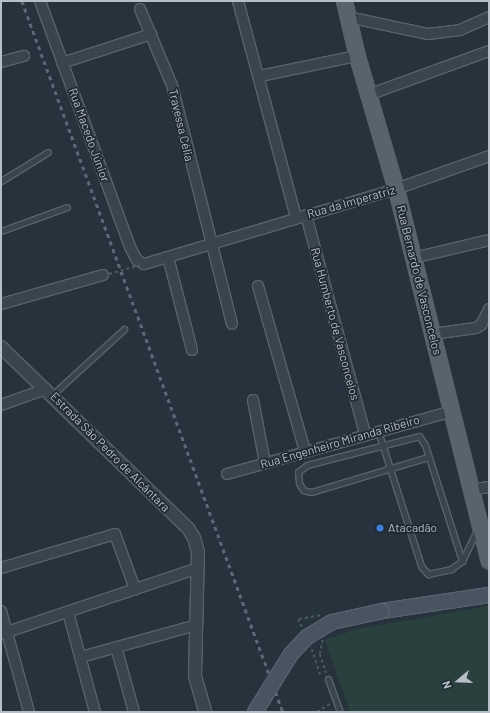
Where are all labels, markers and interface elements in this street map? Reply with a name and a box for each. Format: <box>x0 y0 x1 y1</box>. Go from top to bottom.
street label: Rua Macedo Júnior <box>65 86 113 184</box>
street label: Travessa Célia <box>166 87 196 163</box>
street label: Rua da Imperatriz <box>305 183 397 221</box>
street label: Rua Bernardo de Vasconcelos <box>393 204 445 356</box>
street label: Rua Humberto de Vasconcelos <box>308 246 362 402</box>
street label: Estrada São Pedro de Alcântara <box>47 389 173 515</box>
street label: Rua Engenheiro Miranda Ribeiro <box>259 412 421 472</box>
place label: Atacadão <box>388 521 437 535</box>
marker: Atacadão <box>375 523 385 533</box>
north arrow <box>438 661 478 701</box>
text: N <box>439 679 454 691</box>

